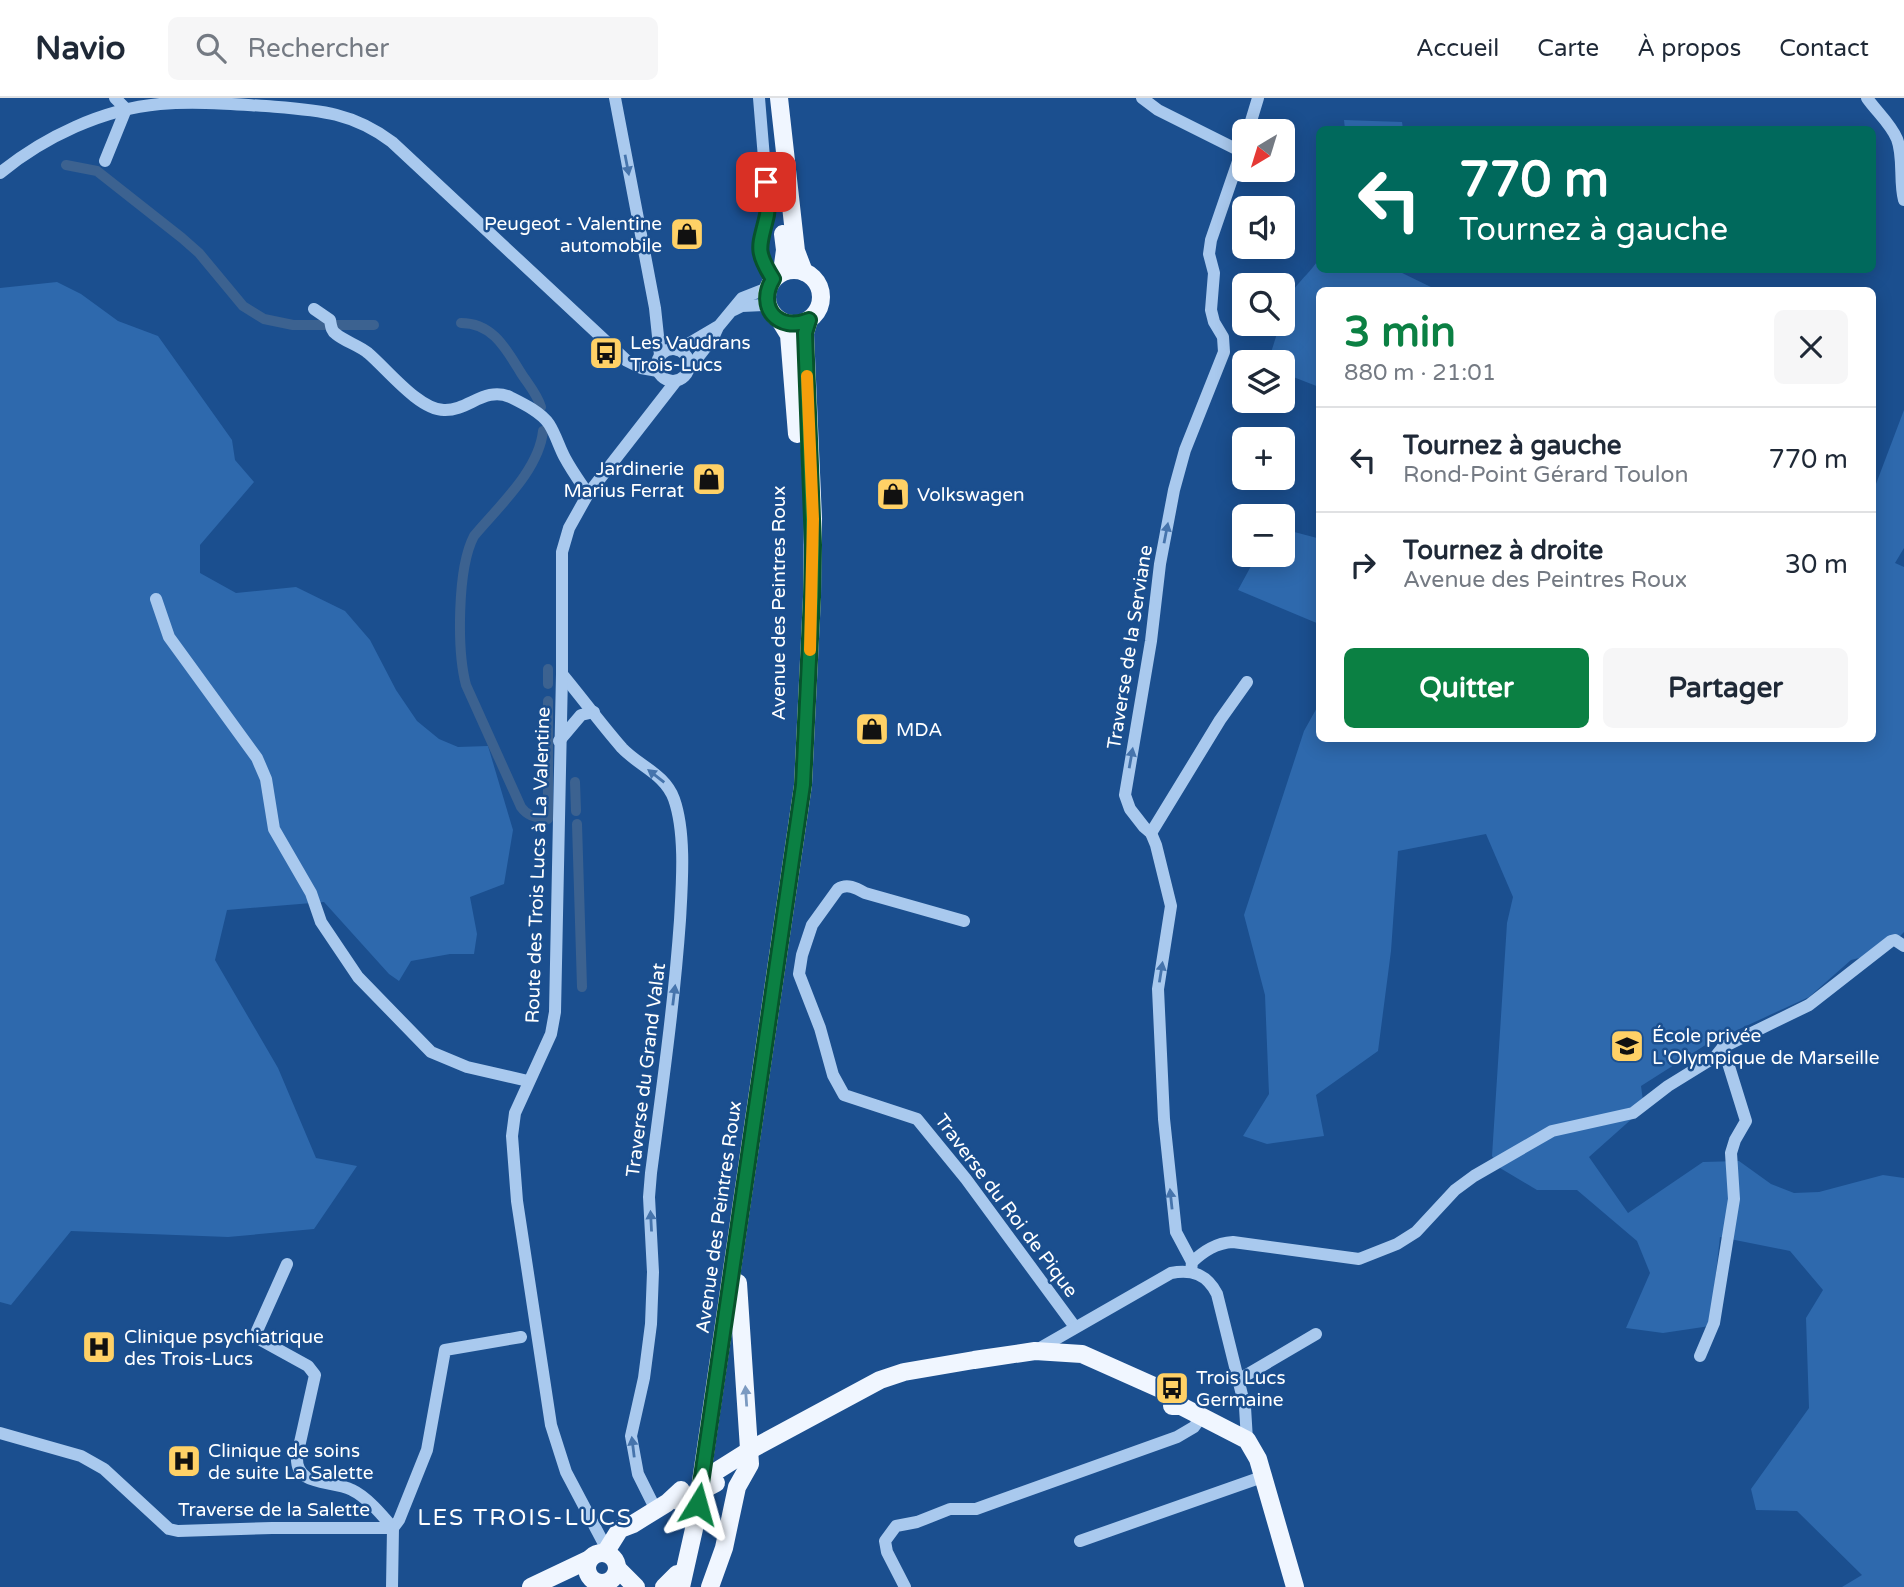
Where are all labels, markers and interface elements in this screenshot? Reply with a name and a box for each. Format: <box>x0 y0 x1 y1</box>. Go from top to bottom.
search box <box>168 17 658 80</box>
text: Navio <box>35 29 126 68</box>
icon: search <box>192 29 230 67</box>
text: Rechercher <box>248 33 389 64</box>
text: Accueil <box>1416 34 1499 63</box>
text: Carte <box>1537 34 1599 63</box>
text: À propos <box>1637 34 1741 63</box>
text: Contact <box>1779 34 1869 63</box>
north arrow <box>1232 119 1295 182</box>
map controls <box>1232 119 1295 567</box>
text: 770 m <box>1459 151 1609 210</box>
pin <box>736 152 796 212</box>
one-way arrow <box>622 154 633 176</box>
icon: left <box>1344 154 1435 245</box>
icon: arrive <box>747 163 785 201</box>
button: sound <box>1232 196 1295 259</box>
text: Tournez à gauche <box>1459 211 1728 249</box>
place label: Peugeot - Valentine automobile <box>484 213 662 257</box>
shop icon: Peugeot - Valentine automobile <box>668 215 706 253</box>
button: search <box>1232 273 1295 336</box>
text: 3 min <box>1344 307 1456 358</box>
button: close <box>1774 310 1848 384</box>
place label: Les Vaudrans Trois-Lucs <box>630 332 751 376</box>
bus stop icon: Les Vaudrans Trois-Lucs <box>587 334 625 372</box>
button: layers <box>1232 350 1295 413</box>
text: 880 m · 21:01 <box>1344 359 1496 387</box>
button: + <box>1232 427 1295 490</box>
text: Tournez à gauche <box>1403 430 1622 461</box>
icon: left <box>1344 441 1382 479</box>
text: 770 m <box>1768 444 1848 475</box>
place label: Jardinerie Marius Ferrat <box>564 458 684 502</box>
shop icon: Jardinerie Marius Ferrat <box>690 460 728 498</box>
text: Rond-Point Gérard Toulon <box>1403 461 1689 489</box>
shop icon: Volkswagen <box>874 475 912 513</box>
place label: Volkswagen <box>917 484 1025 506</box>
street label: Avenue des Peintres Roux <box>768 486 790 720</box>
button: − <box>1232 504 1295 567</box>
one-way arrow <box>1161 522 1172 544</box>
text: Tournez à droite <box>1403 535 1603 566</box>
street label: Traverse de la Serviane <box>1103 543 1157 751</box>
icon: right <box>1344 546 1382 584</box>
text: 30 m <box>1785 549 1848 580</box>
text: Avenue des Peintres Roux <box>1403 566 1687 594</box>
button: Quitter <box>1344 648 1589 728</box>
button: Partager <box>1603 648 1848 728</box>
street label: Route des Trois Lucs à La Valentine <box>521 706 555 1024</box>
shop icon: MDA <box>853 710 891 748</box>
place label: MDA <box>896 719 943 741</box>
one-way arrow <box>1126 747 1137 769</box>
one-way arrow <box>646 769 665 783</box>
one-way arrow <box>1156 961 1167 983</box>
street label: Traverse du Grand Valat <box>622 962 670 1178</box>
one-way arrow <box>668 984 679 1006</box>
place label: École privée L'Olympique de Marseille <box>1652 1025 1880 1069</box>
school or university icon: École privée L'Olympique de Marseille <box>1608 1027 1646 1065</box>
street label: Avenue des Peintres Roux <box>692 1099 746 1335</box>
street label: Traverse du Roi de Pique <box>930 1110 1082 1302</box>
one-way arrow <box>1165 1187 1176 1209</box>
one-way arrow <box>645 1210 656 1232</box>
place label: Clinique psychiatrique des Trois-Lucs <box>124 1326 324 1370</box>
hospital icon: Clinique psychiatrique des Trois-Lucs <box>80 1328 118 1366</box>
place label: Trois Lucs Germaine <box>1196 1367 1286 1411</box>
bus stop icon: Trois Lucs Germaine <box>1153 1369 1191 1407</box>
one-way arrow <box>740 1384 751 1406</box>
one-way arrow <box>627 1436 638 1458</box>
place label: Clinique de soins de suite La Salette <box>208 1440 374 1484</box>
hospital icon: Clinique de soins de suite La Salette <box>165 1442 203 1480</box>
position arrow <box>661 1467 735 1541</box>
street label: Traverse de la Salette <box>178 1499 370 1521</box>
district label: LES TROIS-LUCS <box>417 1504 633 1532</box>

